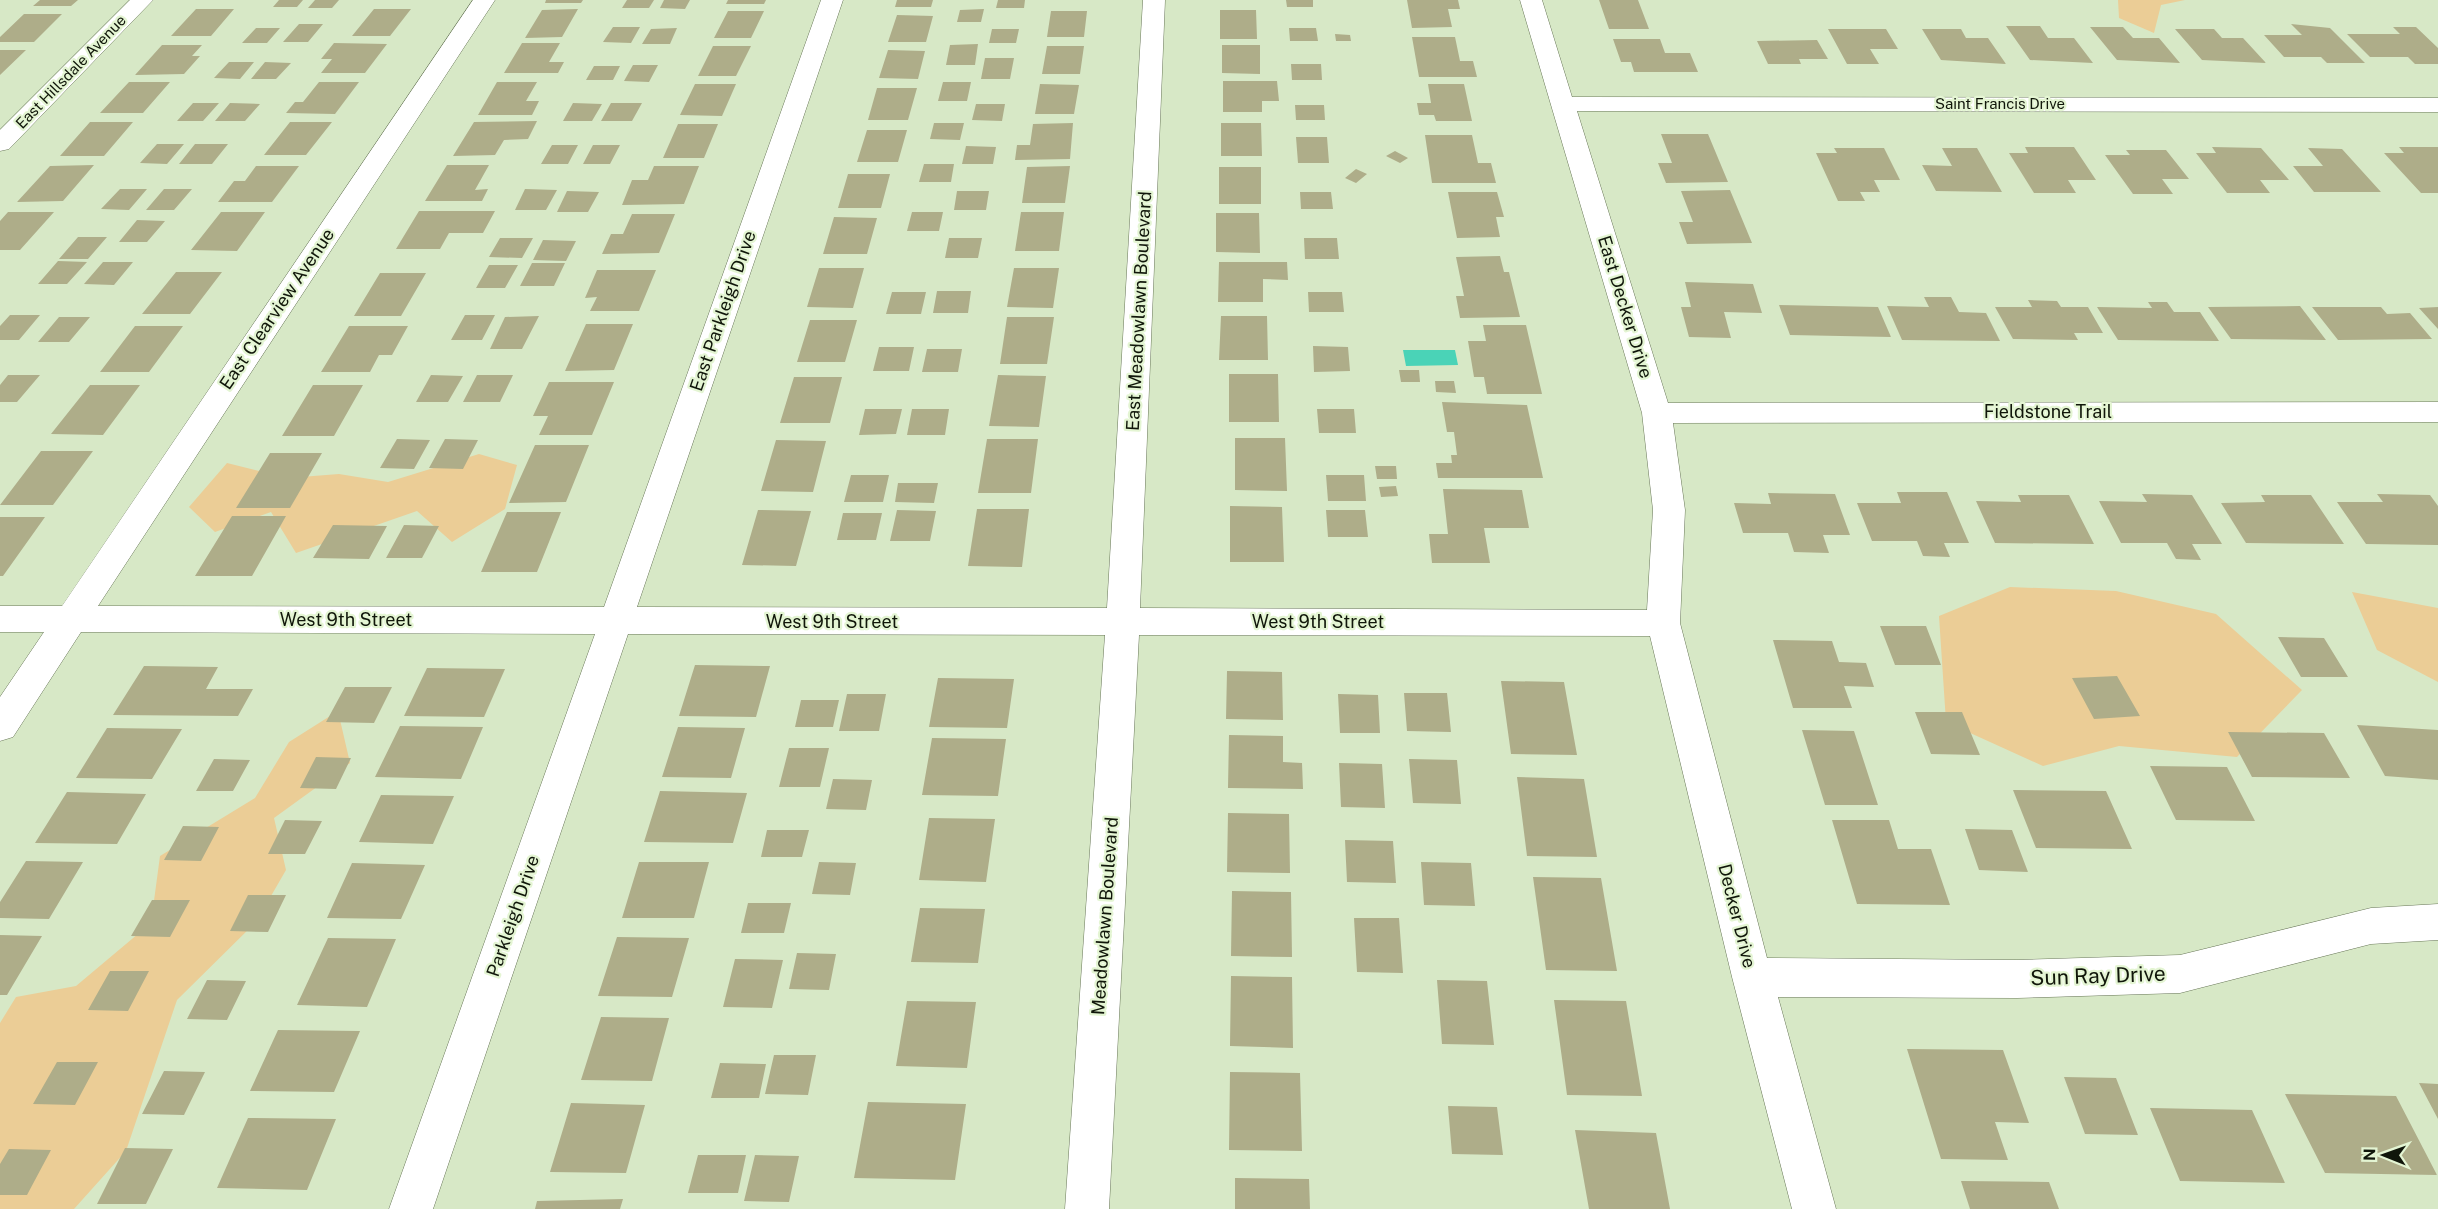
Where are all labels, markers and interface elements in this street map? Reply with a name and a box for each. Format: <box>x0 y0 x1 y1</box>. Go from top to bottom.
street label: East Hillsdale Avenue <box>12 11 129 132</box>
street label: Saint Francis Drive <box>1935 95 2065 112</box>
street label: East Meadowlawn Boulevard <box>1122 191 1155 431</box>
street label: East Clearview Avenue <box>215 224 338 393</box>
street label: East Parkleigh Drive <box>685 228 760 394</box>
street label: East Decker Drive <box>1594 233 1657 381</box>
street label: Fieldstone Trail <box>1984 401 2112 422</box>
street label: West 9th Street <box>280 609 412 630</box>
street label: West 9th Street <box>766 611 898 632</box>
street label: West 9th Street <box>1252 611 1384 632</box>
street label: Meadowlawn Boulevard <box>1087 816 1122 1016</box>
street label: Parkleigh Drive <box>482 852 543 979</box>
street label: Decker Drive <box>1714 862 1761 970</box>
street label: Sun Ray Drive <box>2030 961 2166 990</box>
north arrow <box>2354 1125 2414 1185</box>
text: N <box>2360 1148 2379 1161</box>

